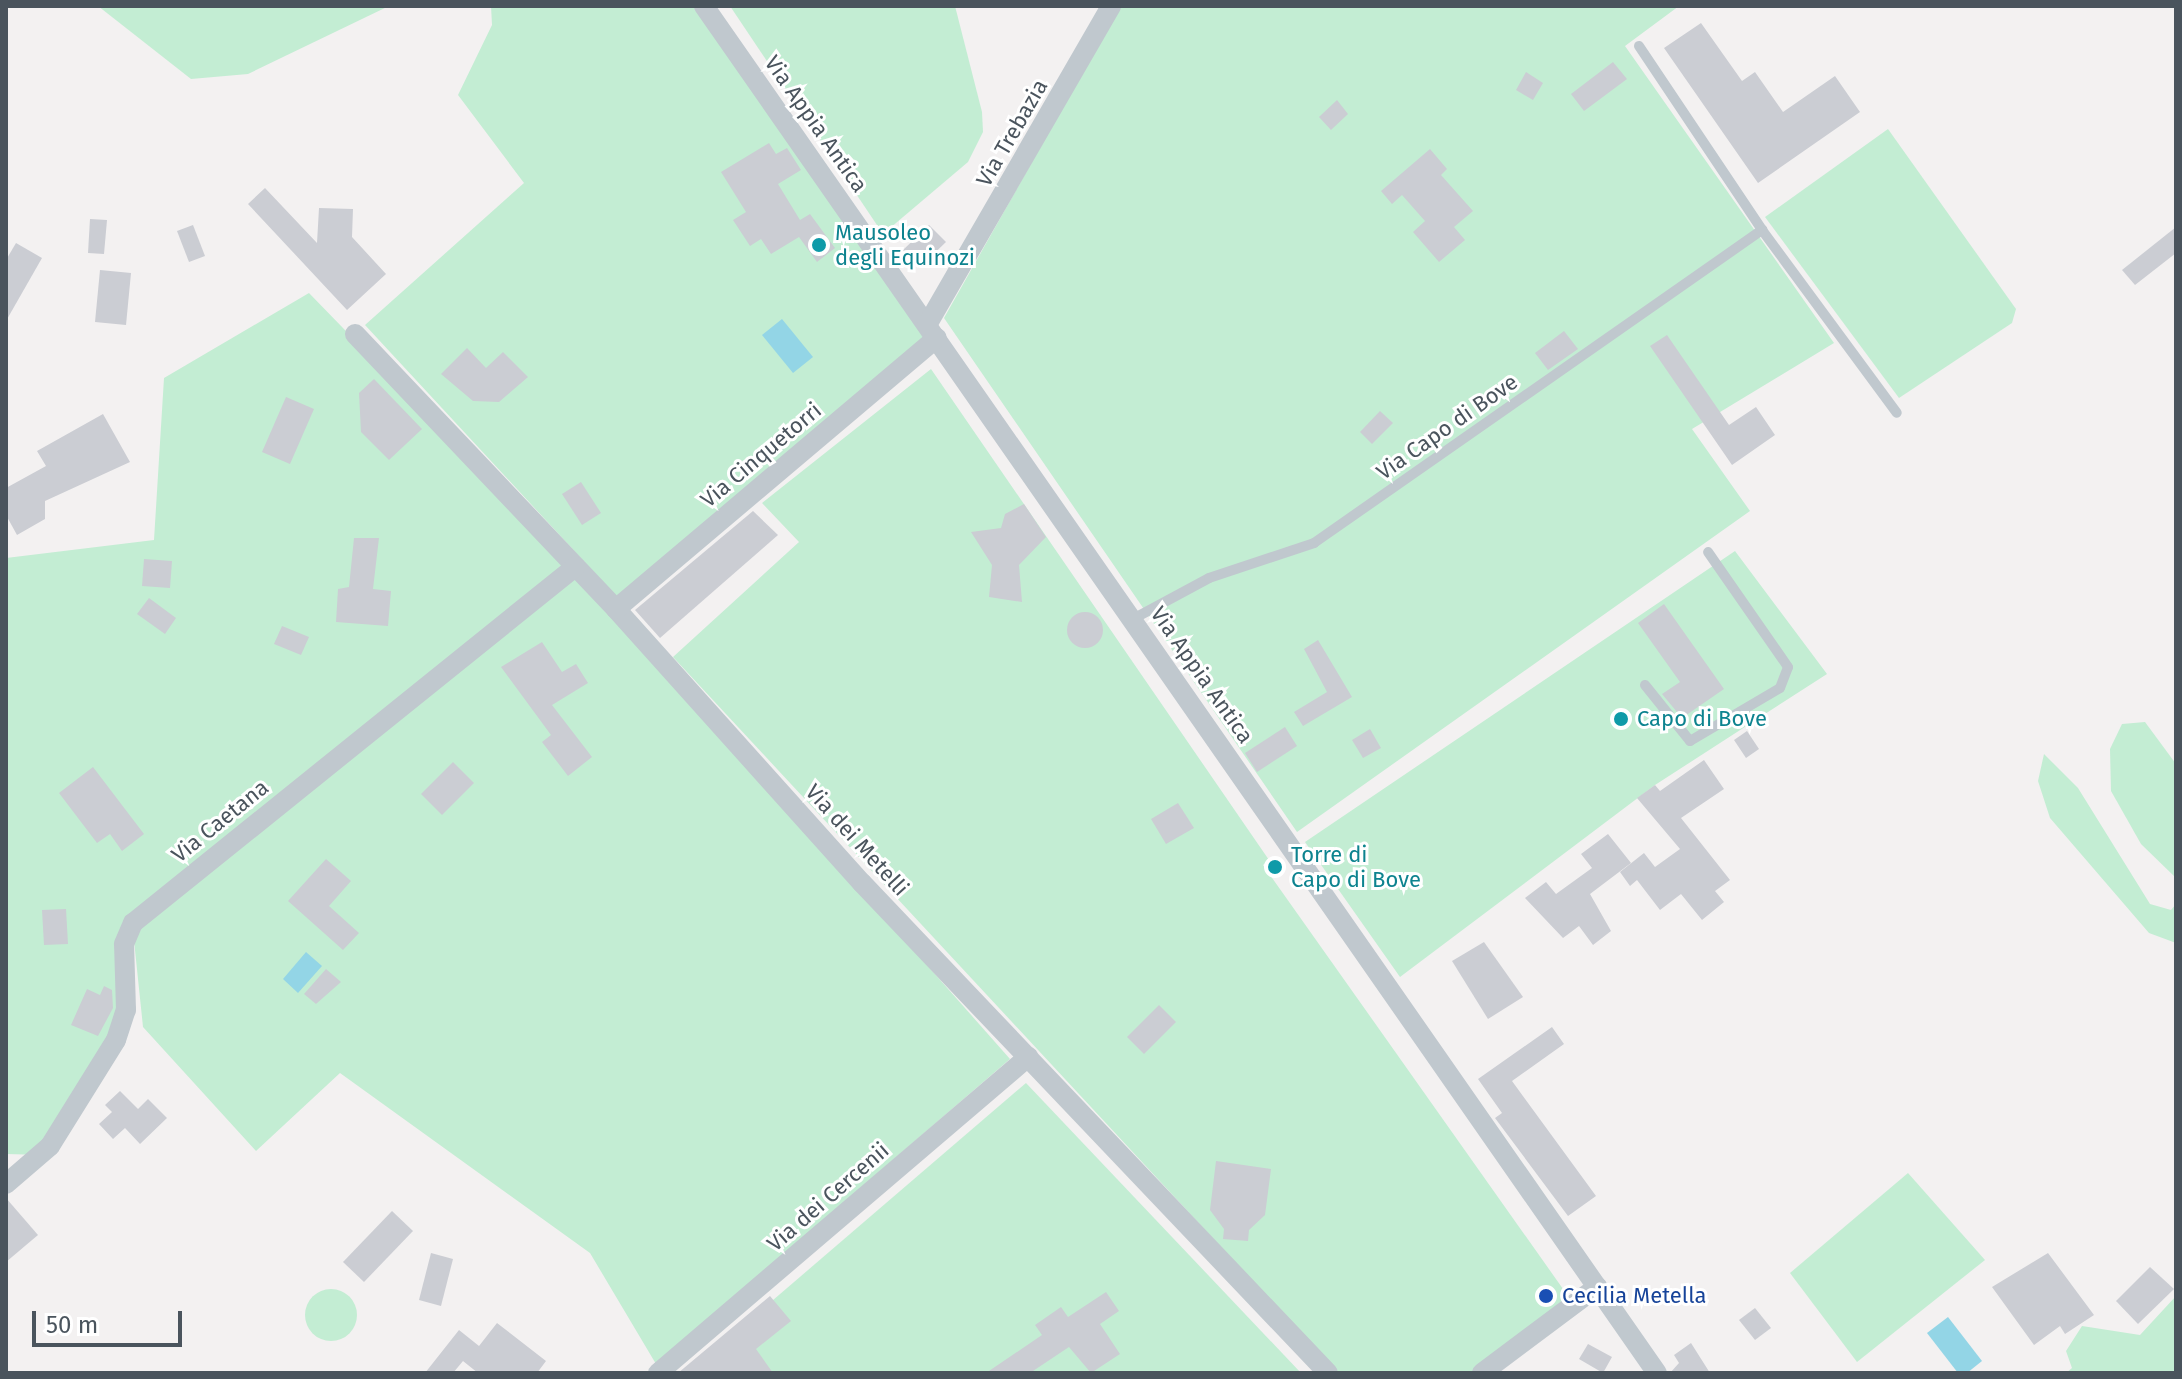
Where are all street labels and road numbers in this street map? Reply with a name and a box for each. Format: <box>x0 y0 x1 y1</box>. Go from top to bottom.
street label: Via Appia Antica <box>759 51 873 197</box>
street label: Via Trebazia <box>971 75 1053 191</box>
street label: Via Capo di Bove <box>1371 369 1523 485</box>
street label: Via Cinquetorri <box>695 397 827 513</box>
street label: Via Appia Antica <box>1145 602 1259 748</box>
street label: Via Caetana <box>166 774 274 868</box>
street label: Via dei Metelli <box>800 779 914 901</box>
street label: Via dei Cercenii <box>762 1137 894 1257</box>

